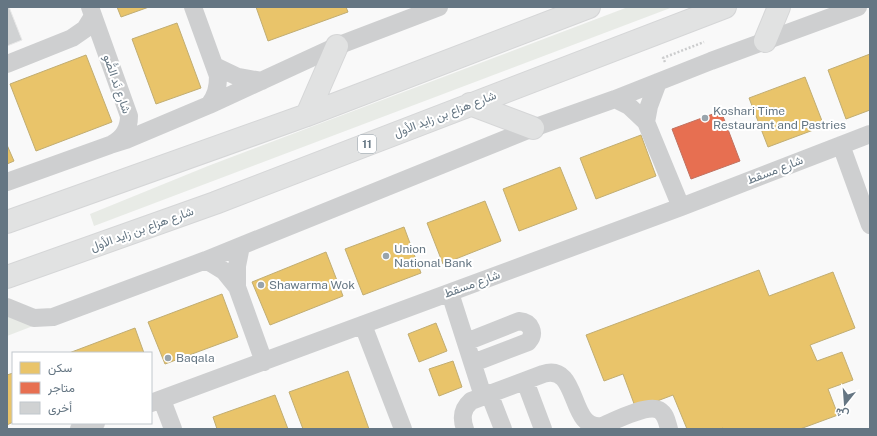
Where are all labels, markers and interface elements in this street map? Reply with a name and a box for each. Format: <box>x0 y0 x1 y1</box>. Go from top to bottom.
street label: شارع نَد الصُّو <box>98 52 135 116</box>
street label: شارع هزاع بن زايد الأول <box>392 88 499 142</box>
place label: Koshari Time Restaurant and Pastries <box>713 104 846 132</box>
marker: Koshari Time Restaurant and Pastries <box>700 113 710 123</box>
road number: 11 <box>358 135 376 153</box>
street label: شارع مسقط <box>745 153 806 189</box>
street label: شارع هزاع بن زايد الأول <box>89 204 196 256</box>
place label: Union National Bank <box>394 242 473 270</box>
marker: Union National Bank <box>381 251 391 261</box>
street label: شارع مسقط <box>442 267 503 302</box>
place label: Shawarma Wok <box>269 278 355 292</box>
marker: Shawarma Wok <box>256 280 266 290</box>
place label: Baqala <box>176 351 215 365</box>
legend <box>12 352 152 424</box>
marker: Baqala <box>163 353 173 363</box>
text: سكن <box>48 361 72 376</box>
text: متاجر <box>47 381 75 396</box>
north arrow <box>825 384 865 424</box>
text: أخرى <box>48 401 72 416</box>
text: ش <box>834 405 850 421</box>

